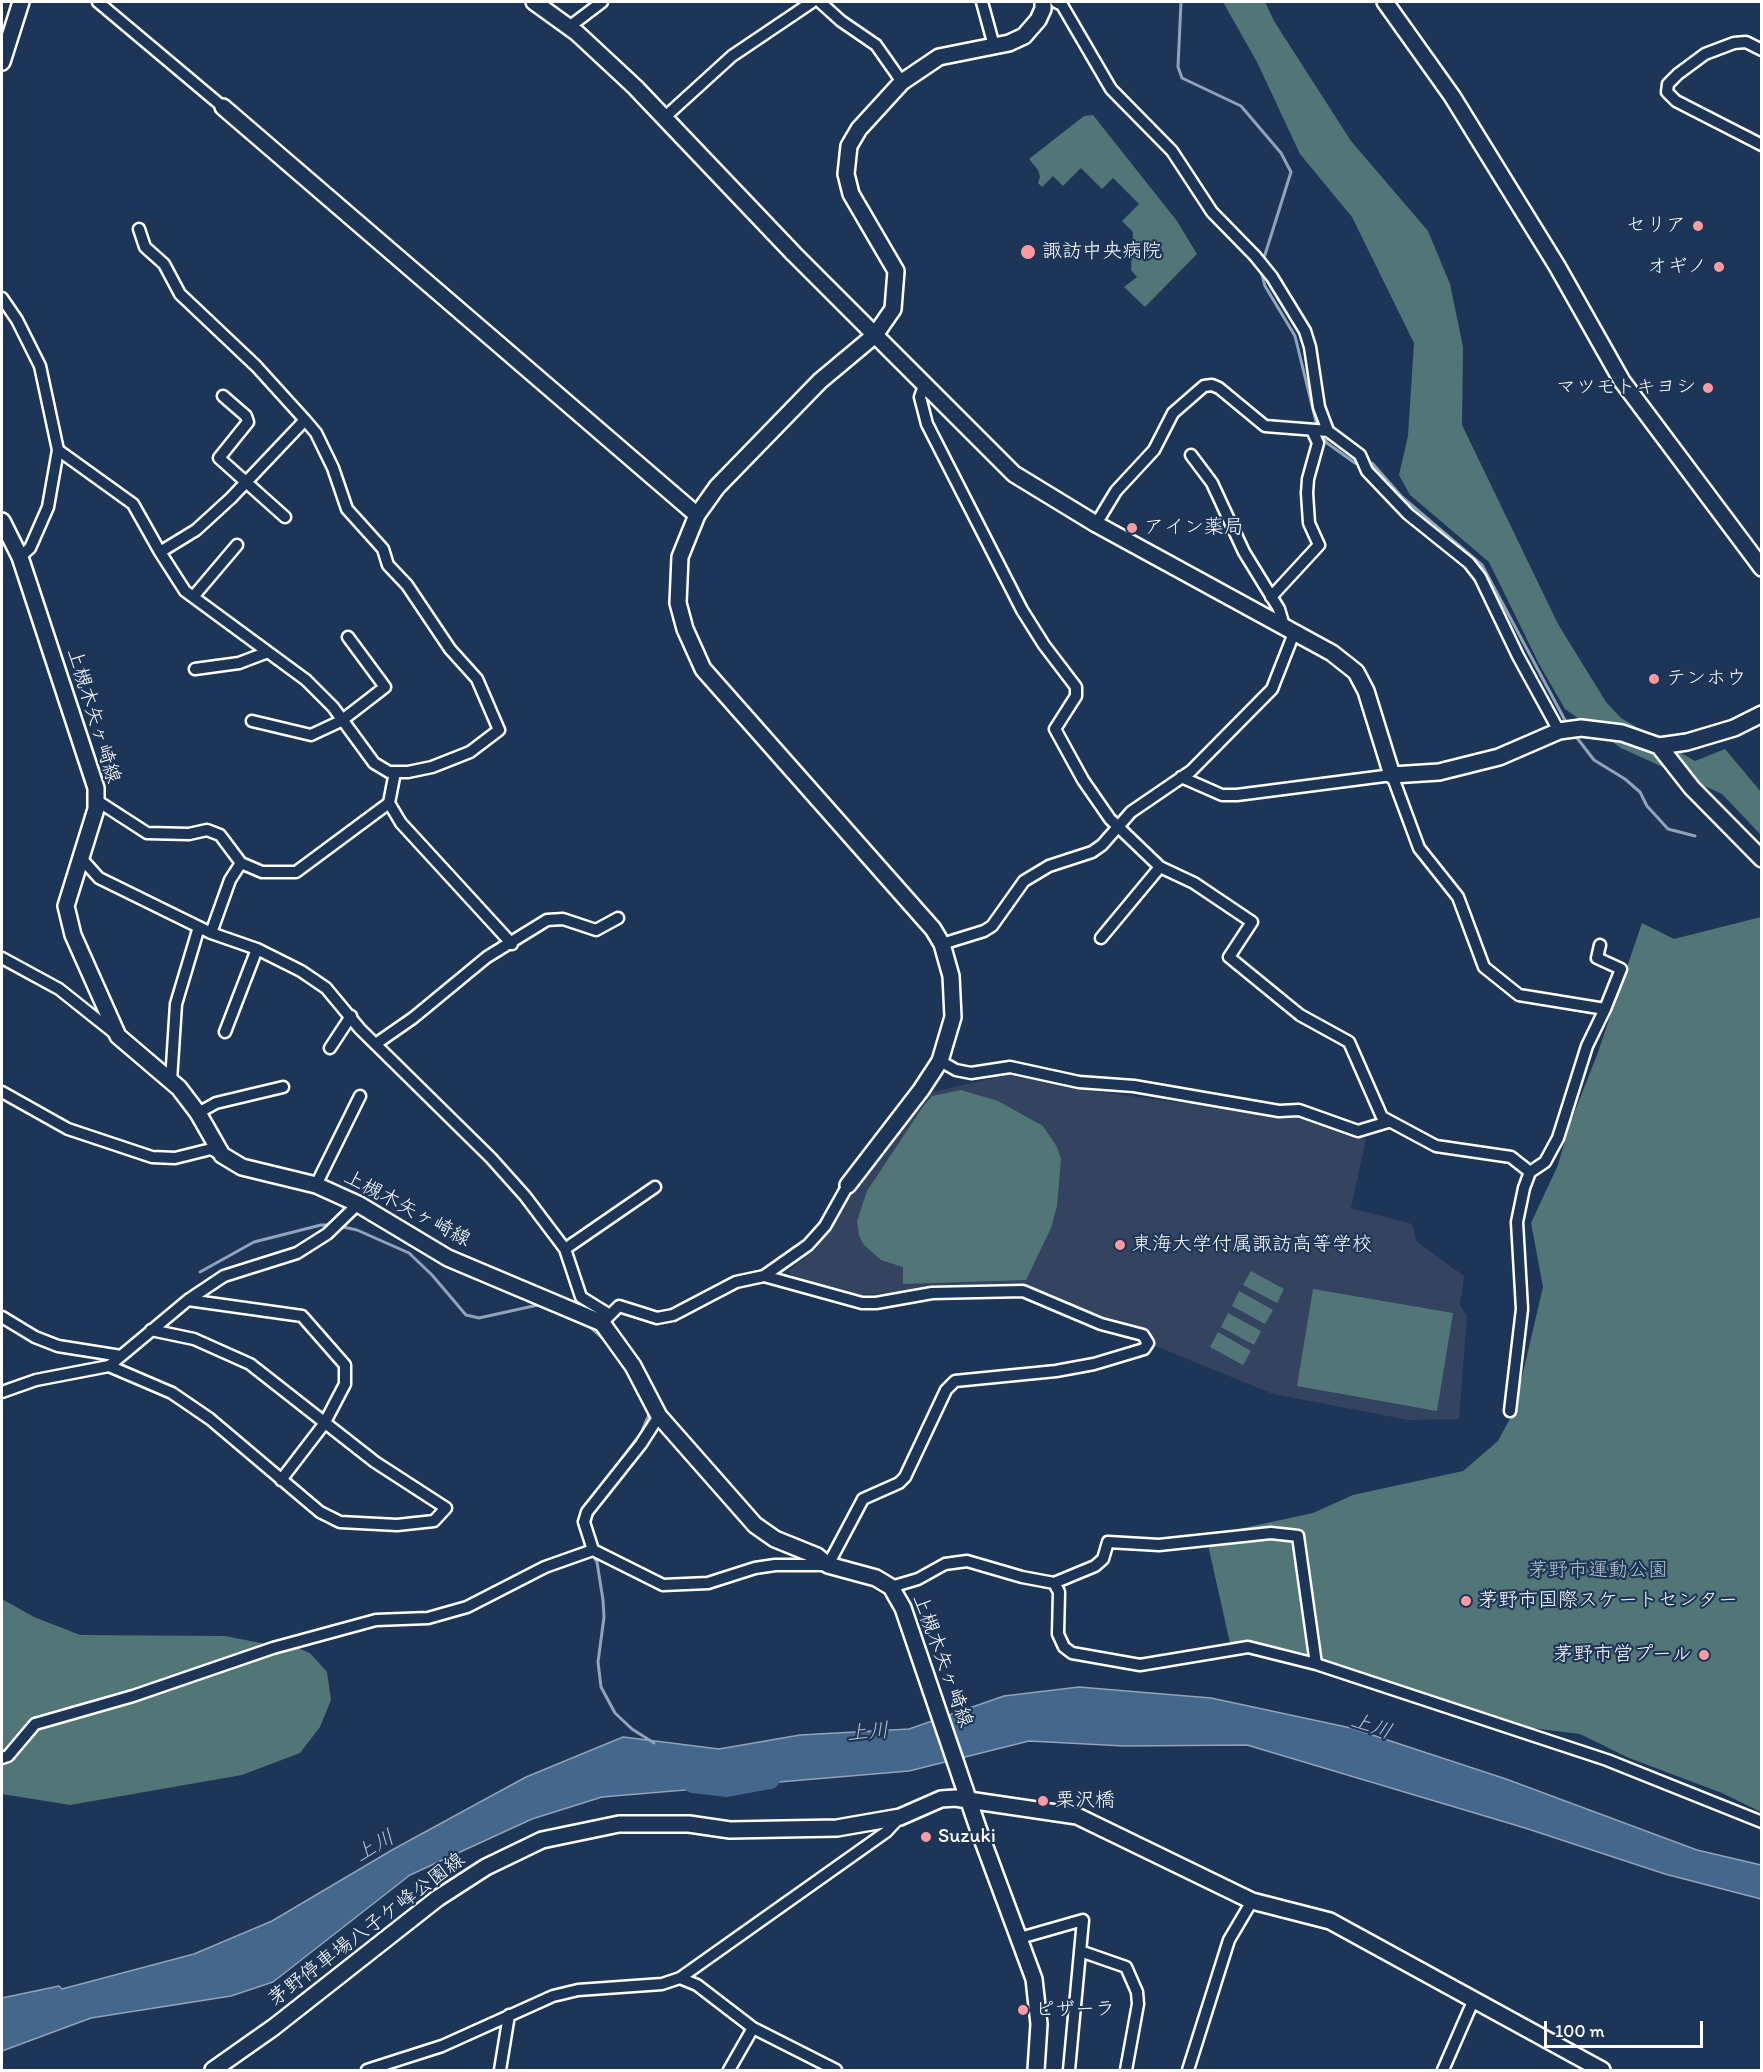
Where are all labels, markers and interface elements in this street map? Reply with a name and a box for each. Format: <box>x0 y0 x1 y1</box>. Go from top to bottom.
place label: セリア <box>1626 214 1686 238</box>
marker: セリア <box>1691 219 1705 233</box>
place label: 諏訪中央病院 <box>1042 240 1162 264</box>
marker: 諏訪中央病院 <box>1019 243 1037 261</box>
place label: オギノ <box>1647 255 1707 279</box>
marker: オギノ <box>1712 260 1726 274</box>
place label: マツモトキヨシ <box>1556 376 1696 400</box>
marker: マツモトキヨシ <box>1701 381 1715 395</box>
place label: アイン薬局 <box>1144 516 1244 540</box>
marker: アイン薬局 <box>1125 521 1139 535</box>
street label: 上槻木矢ヶ崎線 <box>61 646 125 786</box>
place label: テンホウ <box>1666 667 1746 691</box>
marker: テンホウ <box>1647 672 1661 686</box>
street label: 上槻木矢ヶ崎線 <box>340 1166 474 1252</box>
place label: 東海大学付属諏訪高等学校 <box>1132 1233 1372 1257</box>
marker: 東海大学付属諏訪高等学校 <box>1113 1238 1127 1252</box>
park label: 茅野市運動公園 <box>1528 1559 1668 1583</box>
place label: 茅野市国際スケートセンター <box>1478 1589 1738 1613</box>
street label: 上槻木矢ヶ崎線 <box>907 1591 977 1731</box>
marker: 茅野市国際スケートセンター <box>1459 1594 1473 1608</box>
place label: 茅野市営プール <box>1553 1643 1692 1667</box>
marker: 茅野市営プール <box>1697 1648 1711 1662</box>
water label: 上川 <box>1347 1708 1395 1746</box>
water label: 上川 <box>846 1719 890 1747</box>
place label: 栗沢橋 <box>1055 1789 1115 1813</box>
marker: 栗沢橋 <box>1036 1794 1050 1808</box>
place label: Suzuki <box>938 1825 996 1849</box>
water label: 上川 <box>351 1826 399 1868</box>
marker: Suzuki <box>919 1830 933 1844</box>
street label: 茅野停車場八子ケ峰公園線 <box>264 1848 470 2012</box>
place label: ピザーラ <box>1035 1998 1115 2022</box>
marker: ピザーラ <box>1016 2003 1030 2017</box>
scale bar <box>1547 2009 1706 2047</box>
text: 100 m <box>1555 2020 1605 2042</box>

